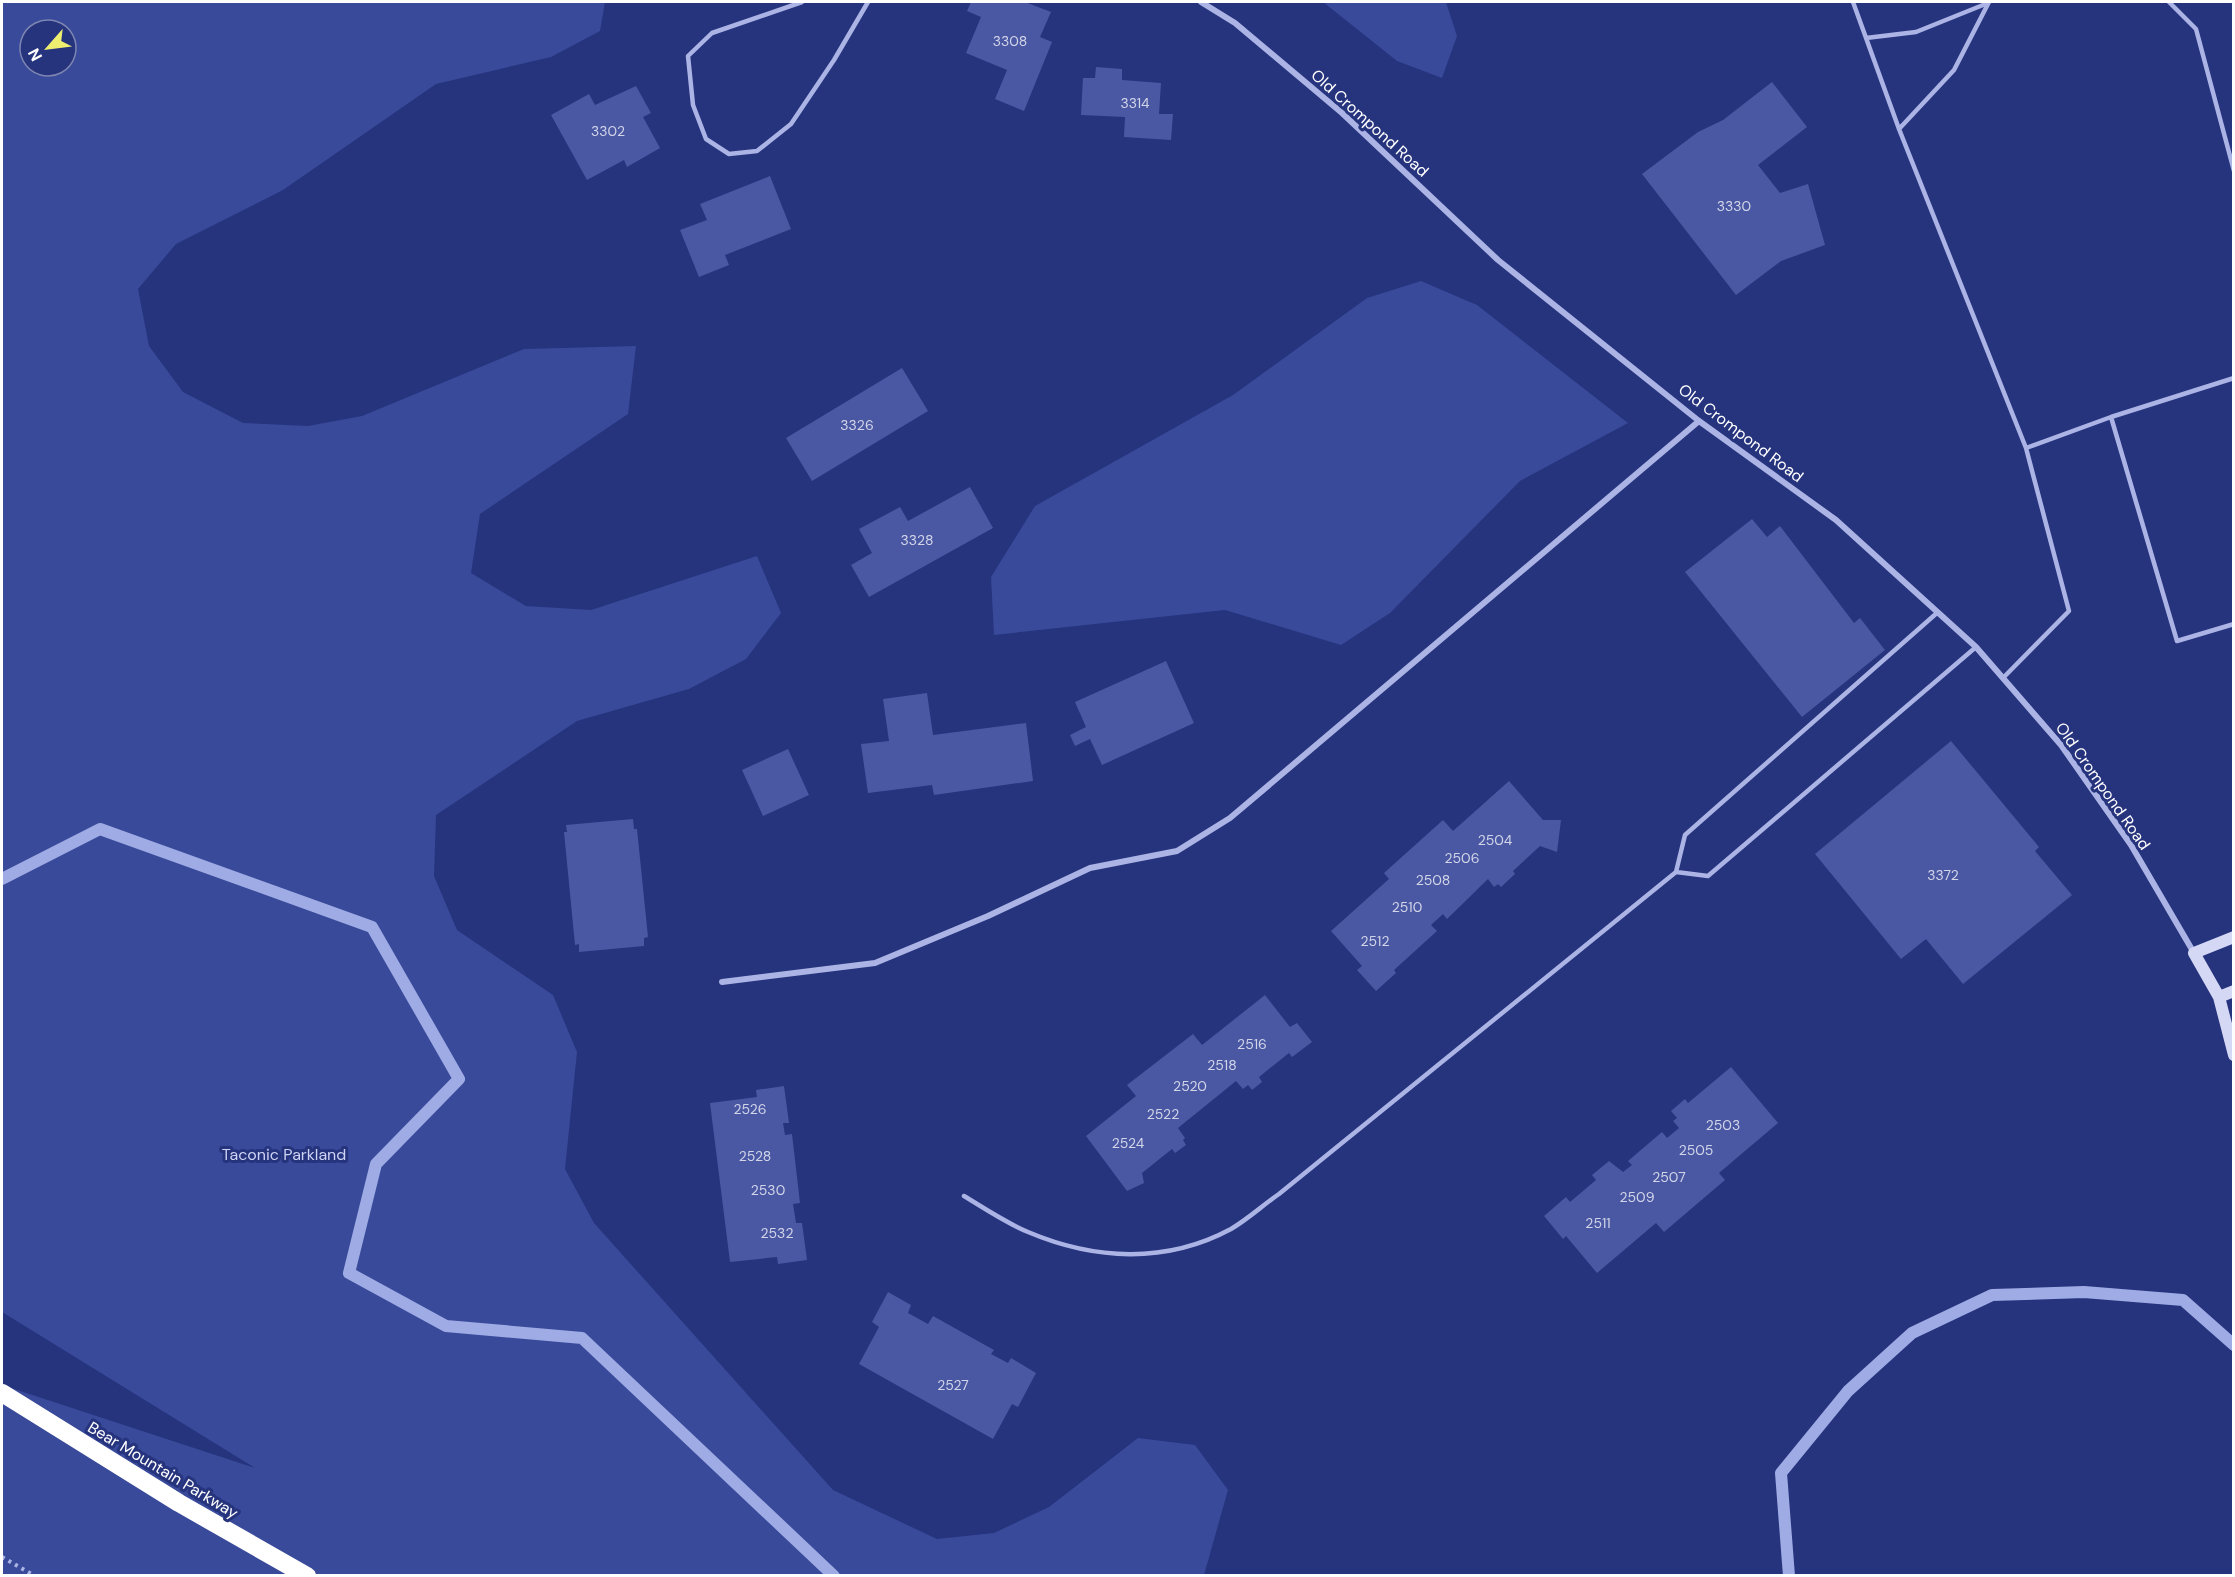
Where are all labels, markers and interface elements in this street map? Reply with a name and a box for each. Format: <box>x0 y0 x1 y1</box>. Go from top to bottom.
north arrow <box>18 18 78 78</box>
house number: 3308 <box>993 32 1027 50</box>
text: N <box>23 45 47 65</box>
street label: Old Crompond Road <box>1307 65 1433 181</box>
house number: 3314 <box>1120 94 1150 112</box>
house number: 3302 <box>591 122 625 140</box>
house number: 3330 <box>1717 197 1751 215</box>
street label: Old Crompond Road <box>1674 379 1808 487</box>
house number: 3326 <box>840 416 874 434</box>
house number: 3328 <box>901 531 933 549</box>
street label: Old Crompond Road <box>2051 718 2155 854</box>
house number: 2504 <box>1478 831 1513 849</box>
house number: 2506 <box>1445 849 1479 867</box>
house number: 3372 <box>1927 866 1959 884</box>
house number: 2508 <box>1416 871 1450 889</box>
house number: 2510 <box>1392 898 1422 916</box>
house number: 2512 <box>1360 932 1390 950</box>
house number: 2516 <box>1237 1035 1267 1053</box>
house number: 2518 <box>1207 1056 1237 1074</box>
house number: 2520 <box>1173 1077 1207 1095</box>
house number: 2526 <box>733 1100 767 1118</box>
house number: 2522 <box>1147 1105 1179 1123</box>
house number: 2503 <box>1706 1116 1740 1134</box>
house number: 2524 <box>1112 1134 1145 1152</box>
house number: 2505 <box>1679 1141 1713 1159</box>
park label: Taconic Parkland <box>222 1144 346 1165</box>
house number: 2528 <box>739 1147 771 1165</box>
house number: 2507 <box>1652 1168 1686 1186</box>
house number: 2530 <box>751 1181 785 1199</box>
house number: 2509 <box>1620 1188 1655 1206</box>
house number: 2511 <box>1585 1214 1611 1232</box>
house number: 2532 <box>761 1224 793 1242</box>
house number: 2527 <box>937 1376 969 1394</box>
street label: Bear Mountain Parkway <box>84 1417 242 1523</box>

